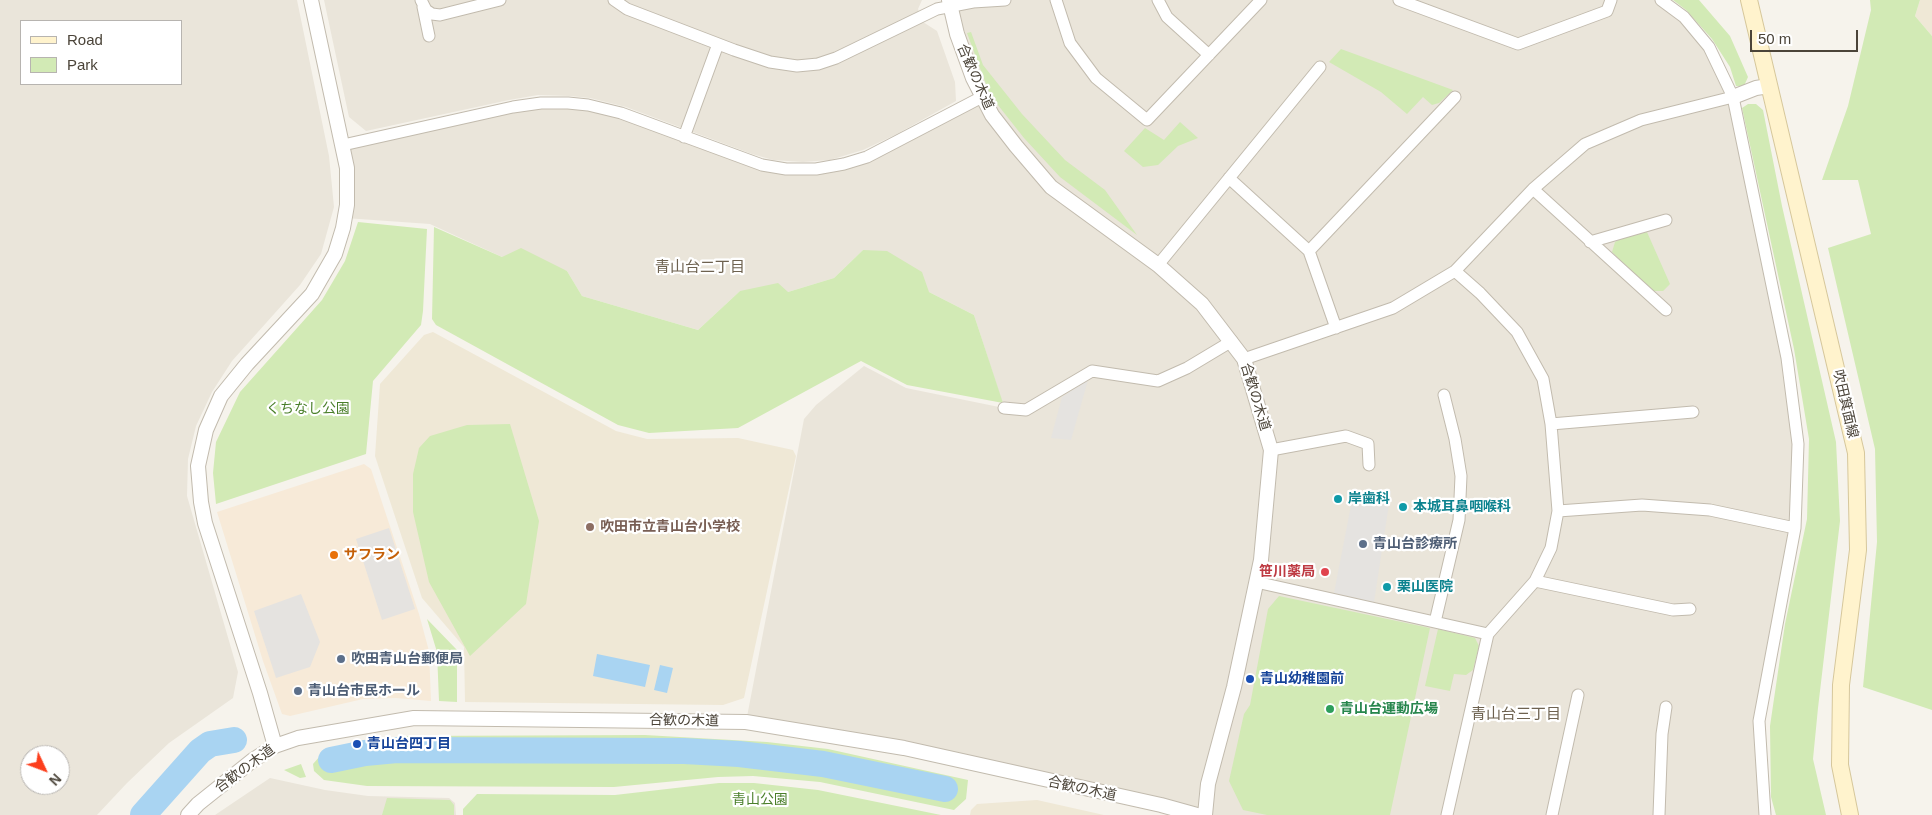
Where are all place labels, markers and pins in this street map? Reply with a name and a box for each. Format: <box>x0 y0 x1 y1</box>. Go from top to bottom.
place label: 岸歯科 <box>1348 491 1390 507</box>
marker: 岸歯科 <box>1332 493 1344 505</box>
place label: 本城耳鼻咽喉科 <box>1413 499 1511 515</box>
marker: 本城耳鼻咽喉科 <box>1397 501 1409 513</box>
place label: 吹田市立青山台小学校 <box>600 519 740 535</box>
marker: 吹田市立青山台小学校 <box>584 521 596 533</box>
place label: 青山台診療所 <box>1373 536 1457 552</box>
marker: 青山台診療所 <box>1357 538 1369 550</box>
place label: サフラン <box>344 547 400 563</box>
marker: サフラン <box>328 549 340 561</box>
place label: 笹川薬局 <box>1259 564 1315 580</box>
marker: 笹川薬局 <box>1319 566 1331 578</box>
place label: 栗山医院 <box>1397 579 1453 595</box>
marker: 栗山医院 <box>1381 581 1393 593</box>
place label: 吹田青山台郵便局 <box>351 651 463 667</box>
marker: 吹田青山台郵便局 <box>335 653 347 665</box>
place label: 青山幼稚園前 <box>1260 671 1344 687</box>
marker: 青山幼稚園前 <box>1244 673 1256 685</box>
place label: 青山台市民ホール <box>308 683 420 699</box>
marker: 青山台市民ホール <box>292 685 304 697</box>
place label: 青山台運動広場 <box>1340 701 1438 717</box>
marker: 青山台運動広場 <box>1324 703 1336 715</box>
place label: 青山台四丁目 <box>367 736 451 752</box>
marker: 青山台四丁目 <box>351 738 363 750</box>

